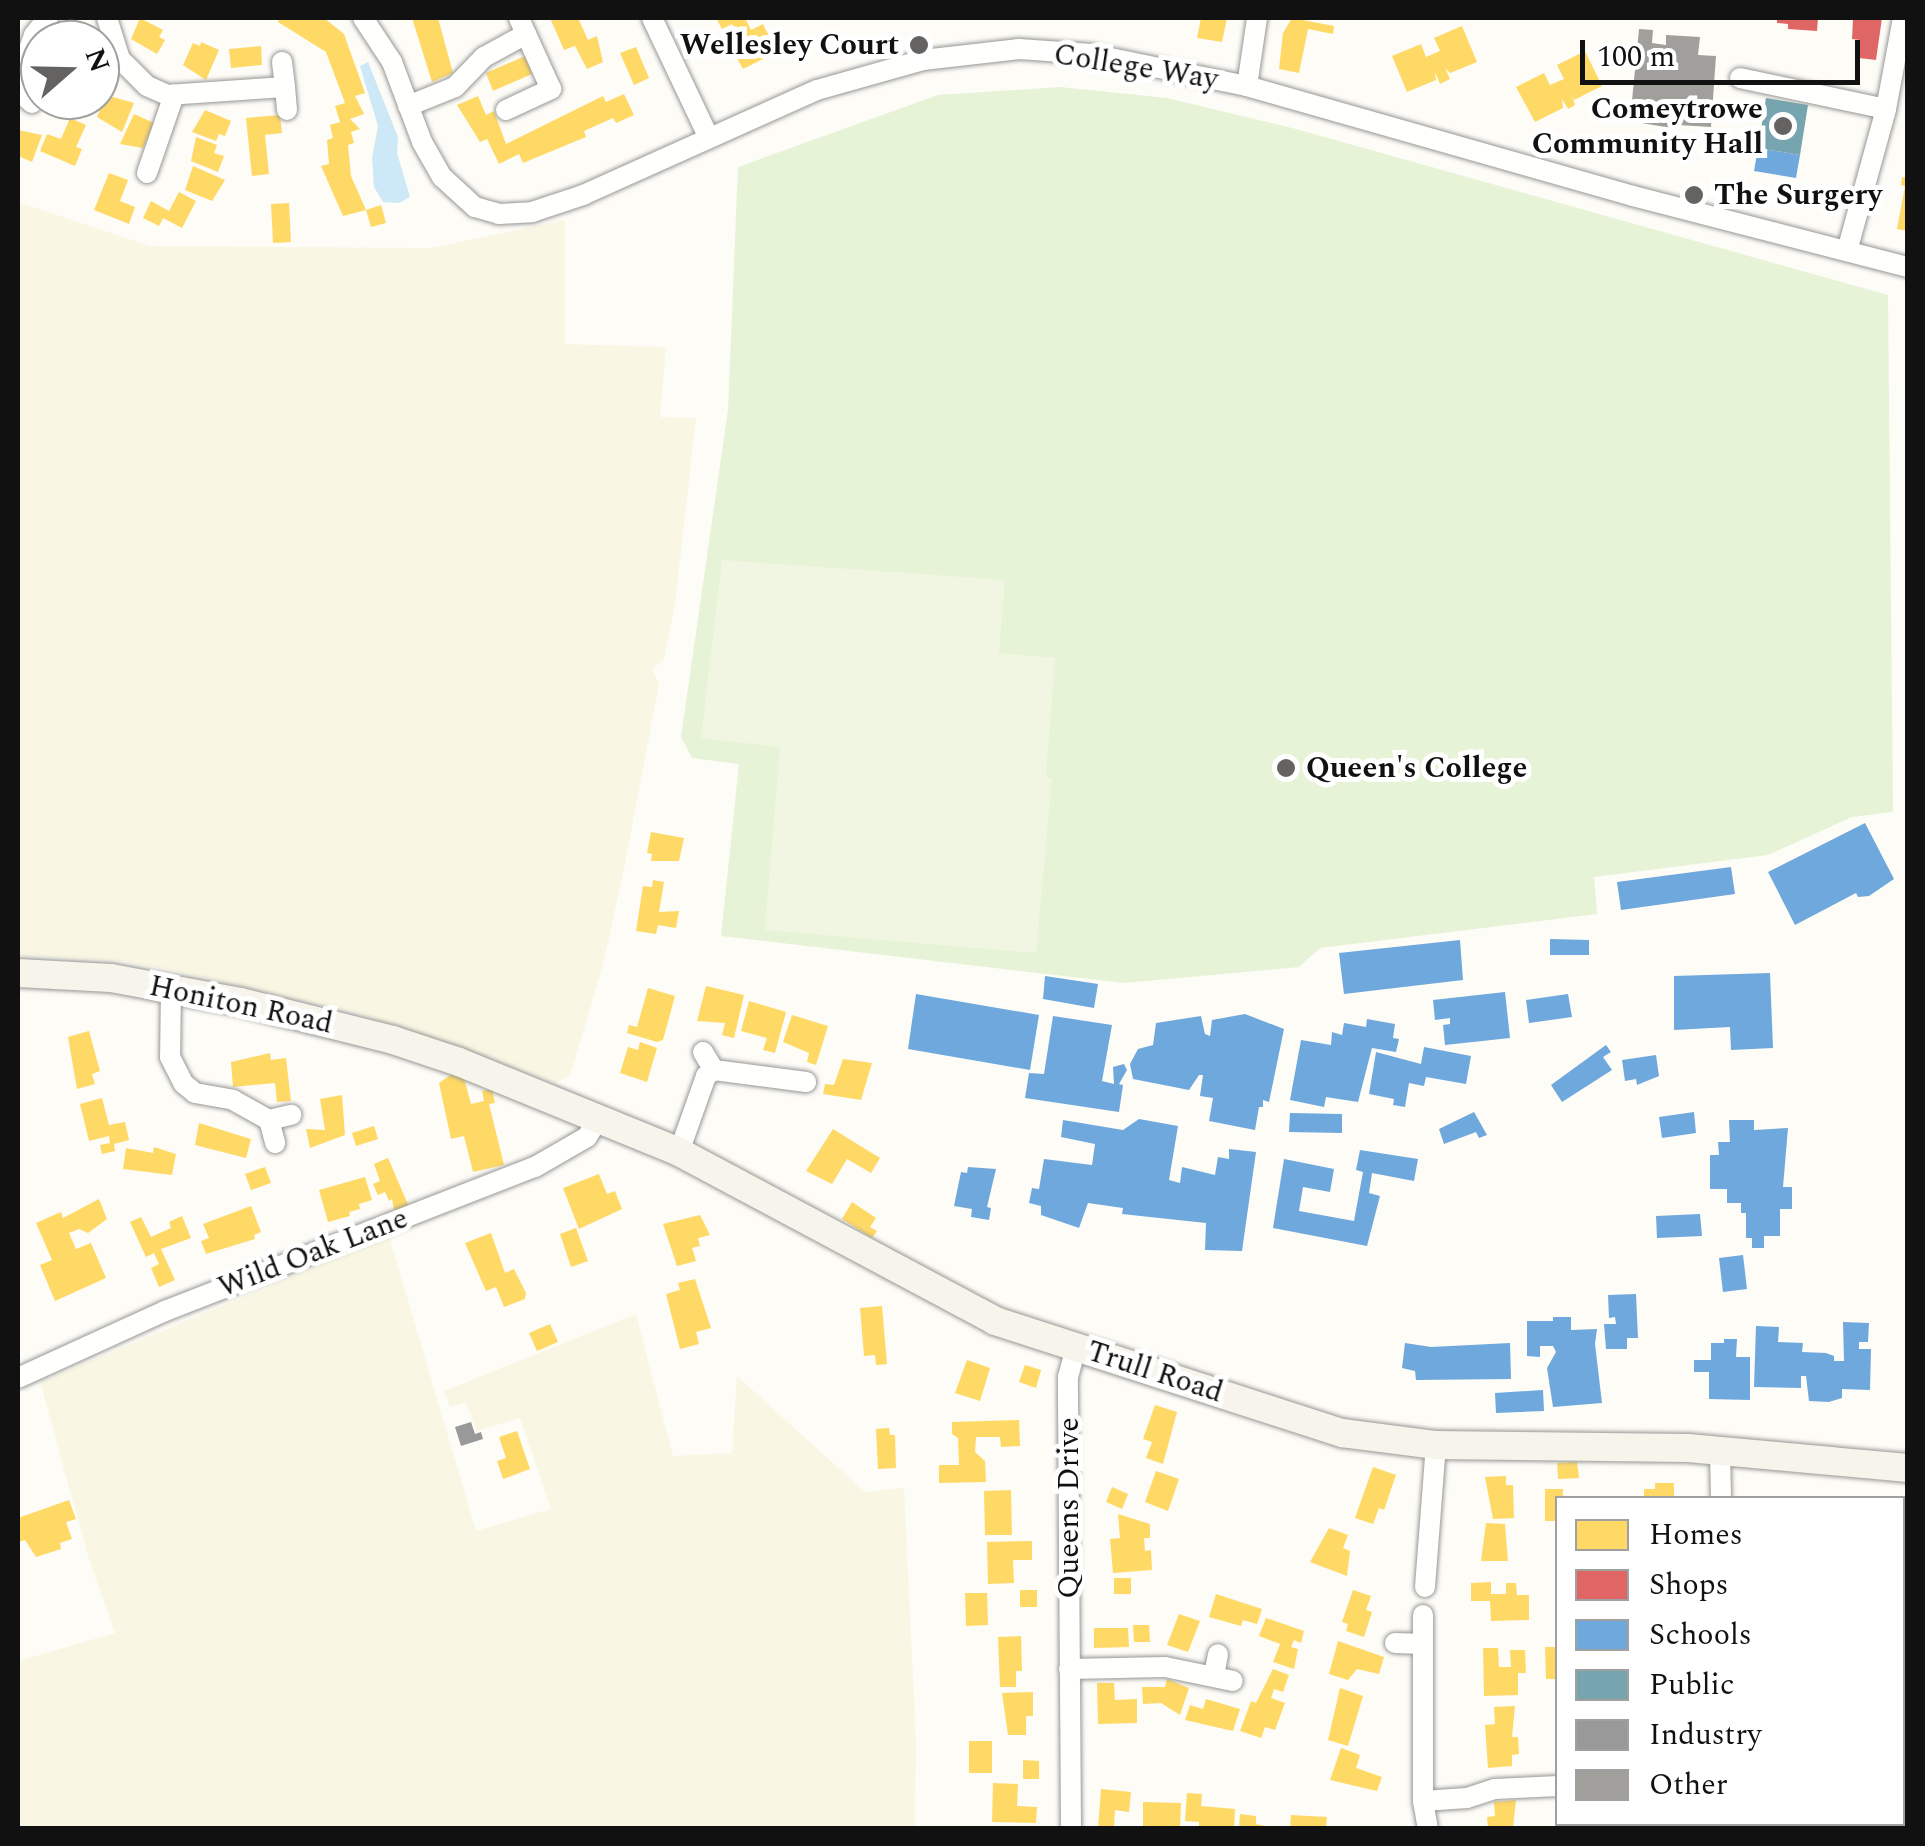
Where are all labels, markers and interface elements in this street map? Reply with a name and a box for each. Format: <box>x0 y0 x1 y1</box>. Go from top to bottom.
north arrow <box>20 20 120 120</box>
scale bar <box>1585 20 1865 82</box>
place label: Wellesley Court <box>680 27 899 63</box>
marker: Wellesley Court <box>908 34 930 56</box>
text: 100 m <box>1597 34 1675 80</box>
street label: College Way <box>1051 36 1221 98</box>
text: N <box>73 42 121 78</box>
place label: Comeytrowe Community Hall <box>1532 91 1763 162</box>
marker: Comeytrowe Community Hall <box>1772 115 1794 137</box>
place label: The Surgery <box>1714 177 1882 213</box>
marker: The Surgery <box>1683 184 1705 206</box>
place label: Queen's College <box>1306 750 1527 786</box>
marker: Queen's College <box>1275 757 1297 779</box>
street label: Honiton Road <box>146 968 336 1042</box>
street label: Wild Oak Lane <box>213 1200 413 1306</box>
street label: Trull Road <box>1082 1333 1228 1411</box>
street label: Queens Drive <box>1051 1417 1087 1599</box>
legend <box>1555 1496 1905 1826</box>
text: Homes <box>1649 1512 1743 1558</box>
text: Shops <box>1649 1562 1729 1608</box>
text: Schools <box>1649 1612 1752 1658</box>
text: Public <box>1649 1662 1734 1708</box>
text: Industry <box>1649 1712 1762 1758</box>
text: Other <box>1649 1762 1728 1808</box>

